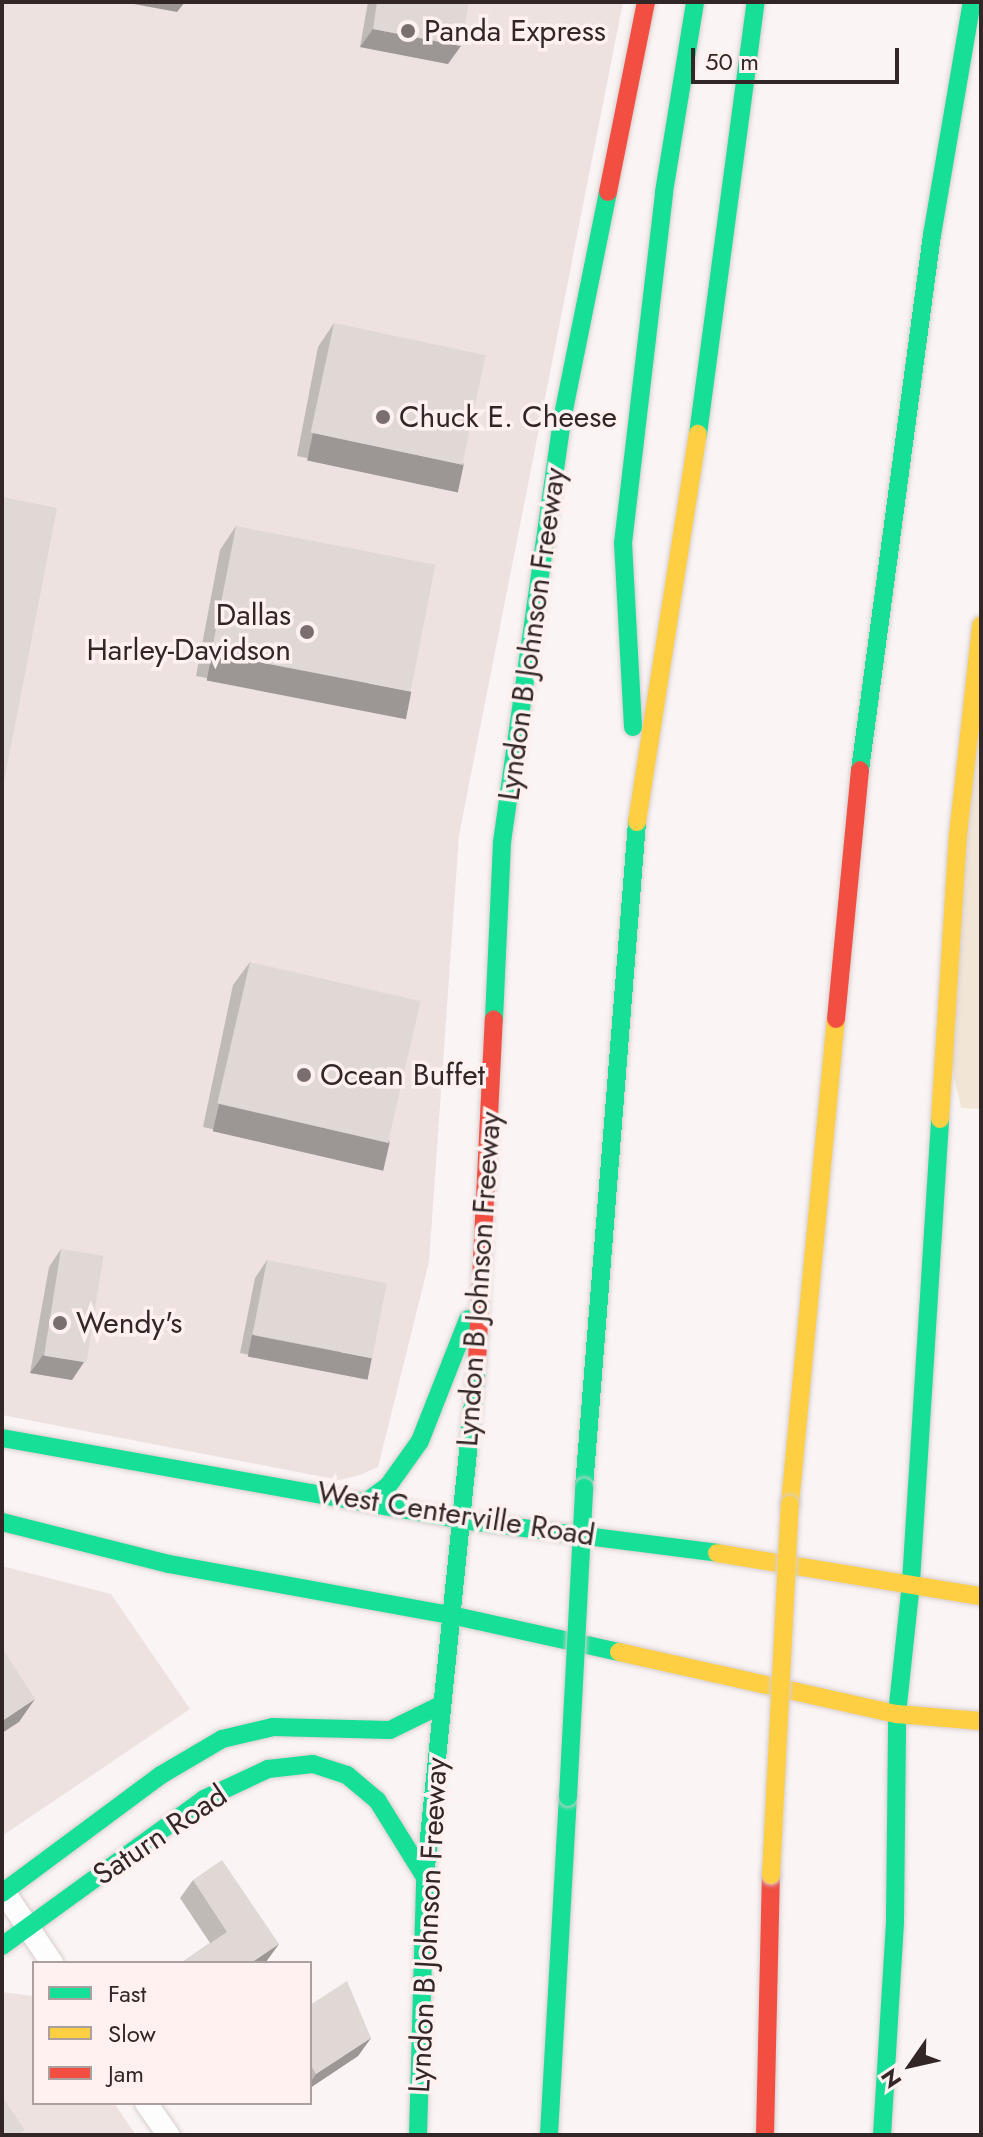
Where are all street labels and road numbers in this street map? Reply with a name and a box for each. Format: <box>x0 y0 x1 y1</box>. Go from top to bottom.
street label: Lyndon B Johnson Freeway <box>491 465 573 803</box>
street label: Lyndon B Johnson Freeway <box>449 1110 509 1448</box>
street label: West Centerville Road <box>315 1474 597 1554</box>
street label: Lyndon B Johnson Freeway <box>401 1756 455 2094</box>
street label: Saturn Road <box>86 1777 234 1893</box>

